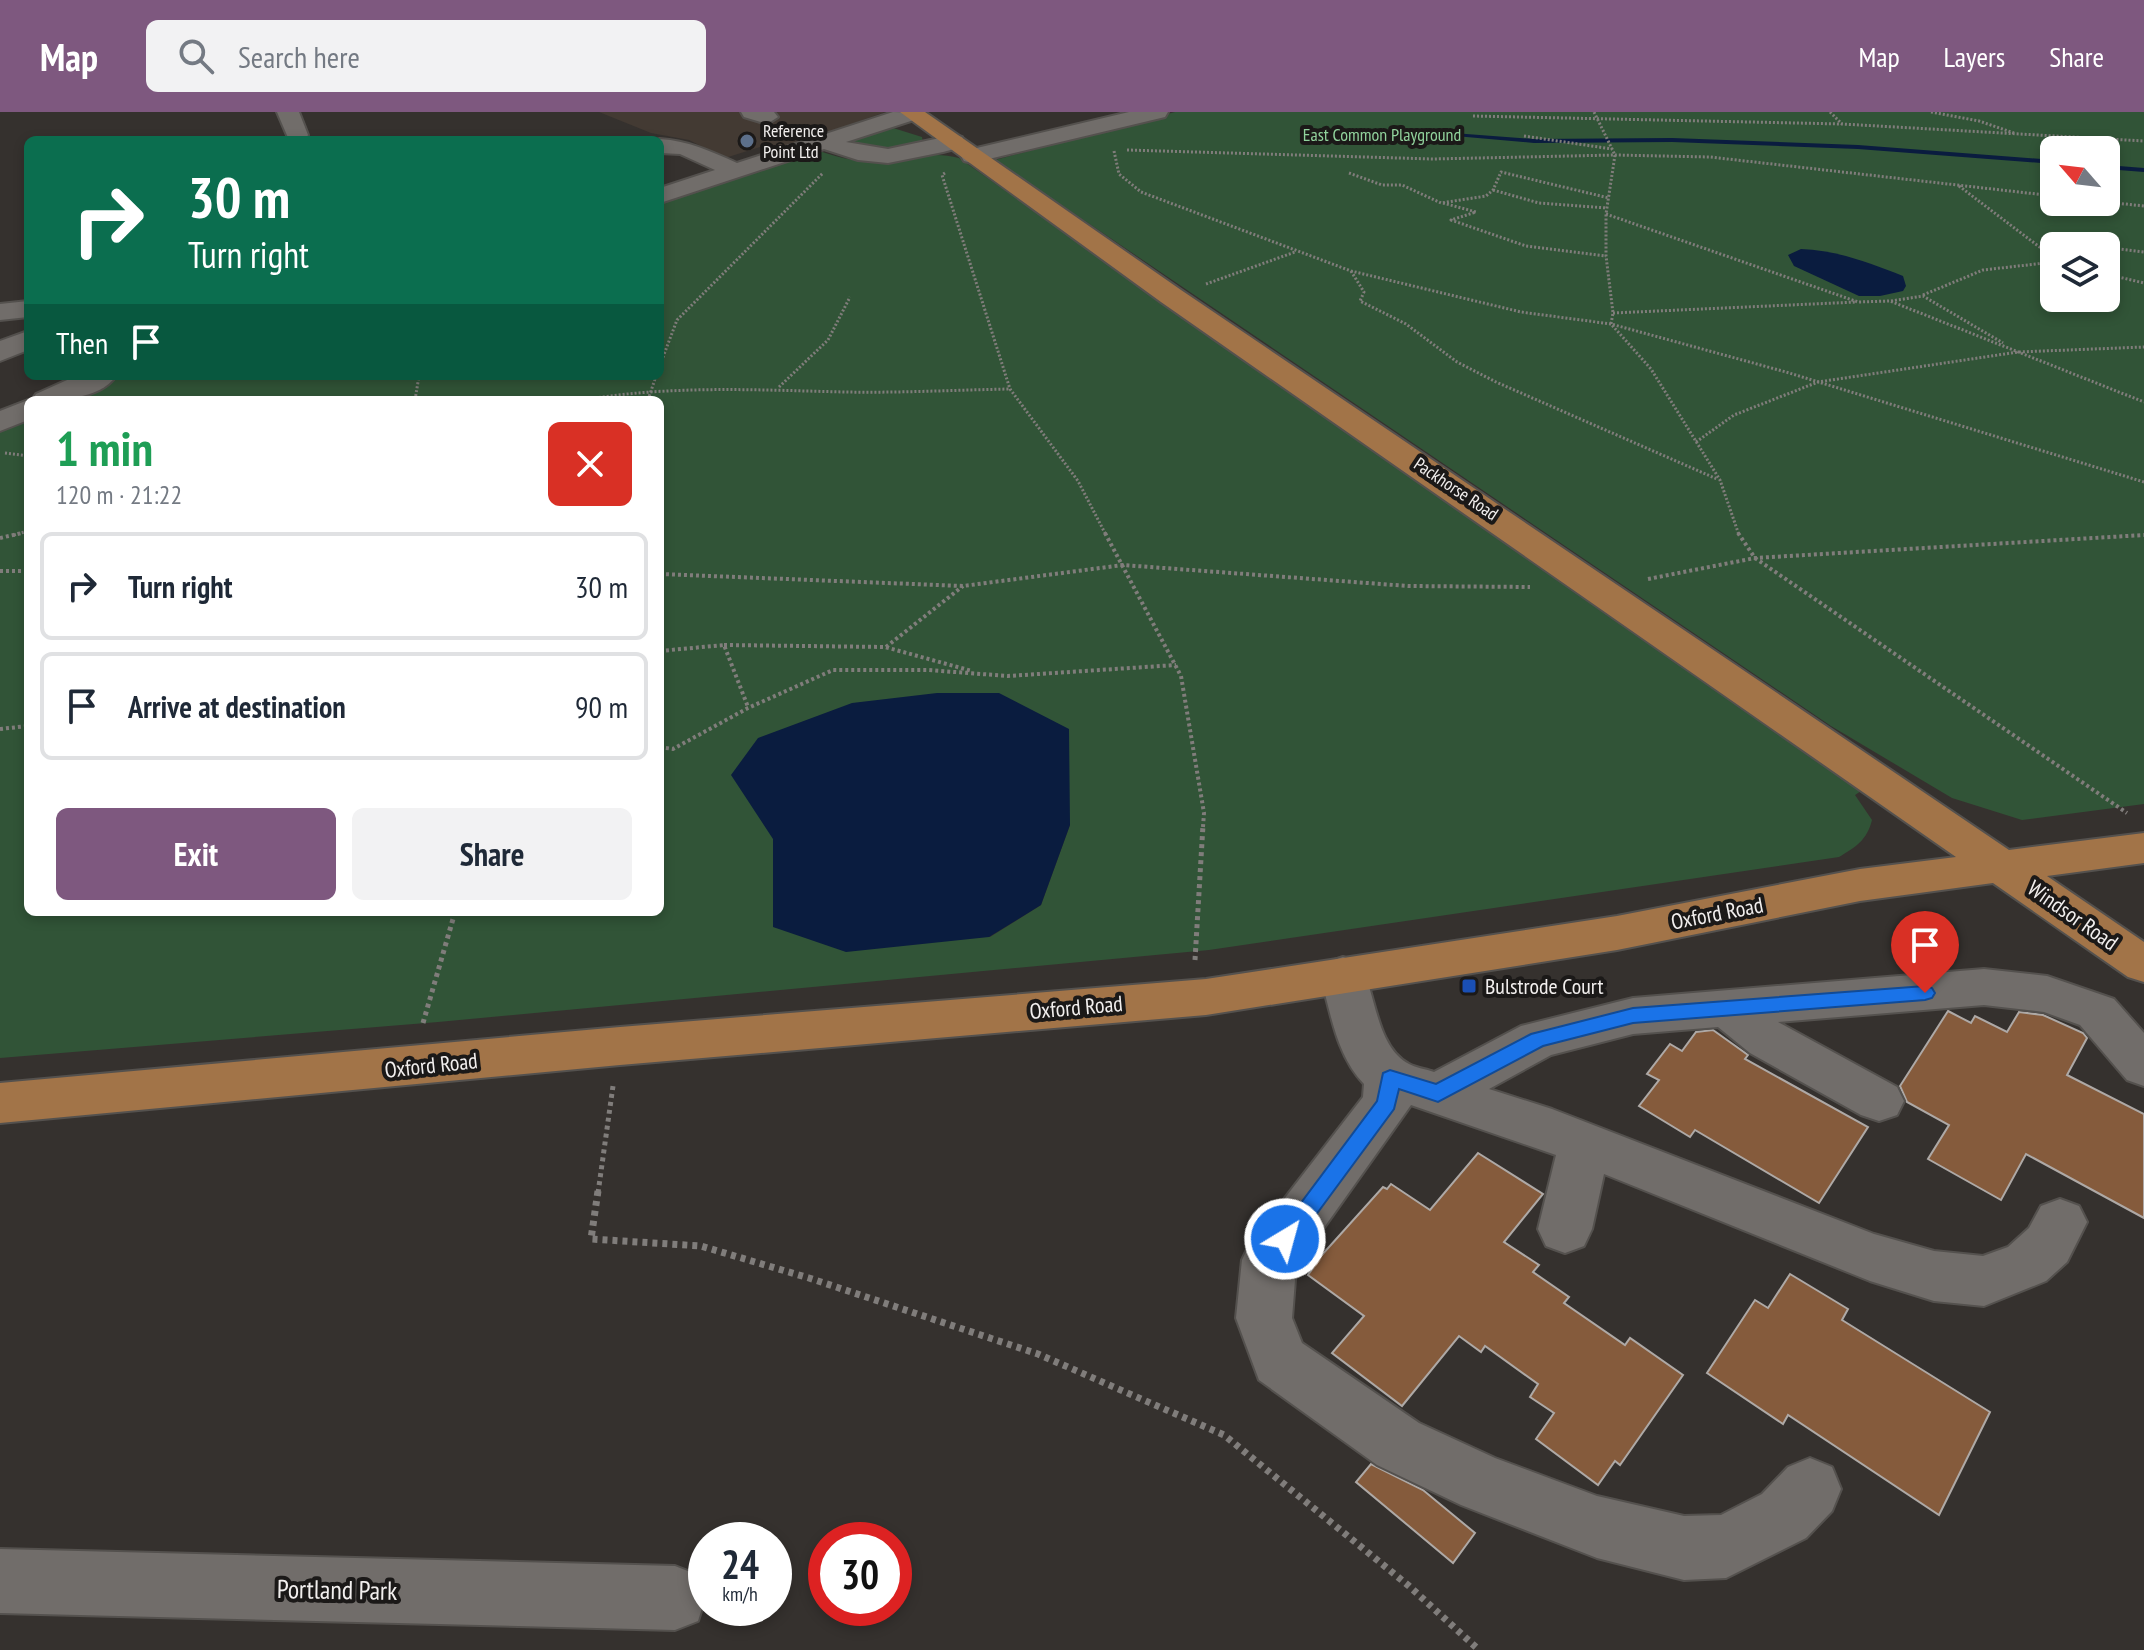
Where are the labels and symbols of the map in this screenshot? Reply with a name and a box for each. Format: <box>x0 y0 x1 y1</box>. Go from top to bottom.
place label: Reference Point Ltd <box>763 119 824 163</box>
park label: East Common Playground <box>1303 123 1461 146</box>
marker: Reference Point Ltd <box>738 132 756 150</box>
north arrow <box>2040 136 2120 216</box>
street label: Packhorse Road <box>1410 452 1503 525</box>
street label: Windsor Road <box>2022 874 2124 956</box>
street label: Oxford Road <box>1669 890 1765 936</box>
pin <box>1891 911 1959 993</box>
place label: Bulstrode Court <box>1485 972 1603 1000</box>
marker: Bulstrode Court <box>1460 977 1478 995</box>
street label: Oxford Road <box>1028 989 1124 1025</box>
street label: Oxford Road <box>383 1046 479 1084</box>
position arrow <box>1243 1197 1327 1281</box>
speed limit sign: 30 <box>808 1522 912 1626</box>
street label: Portland Park <box>277 1572 397 1607</box>

